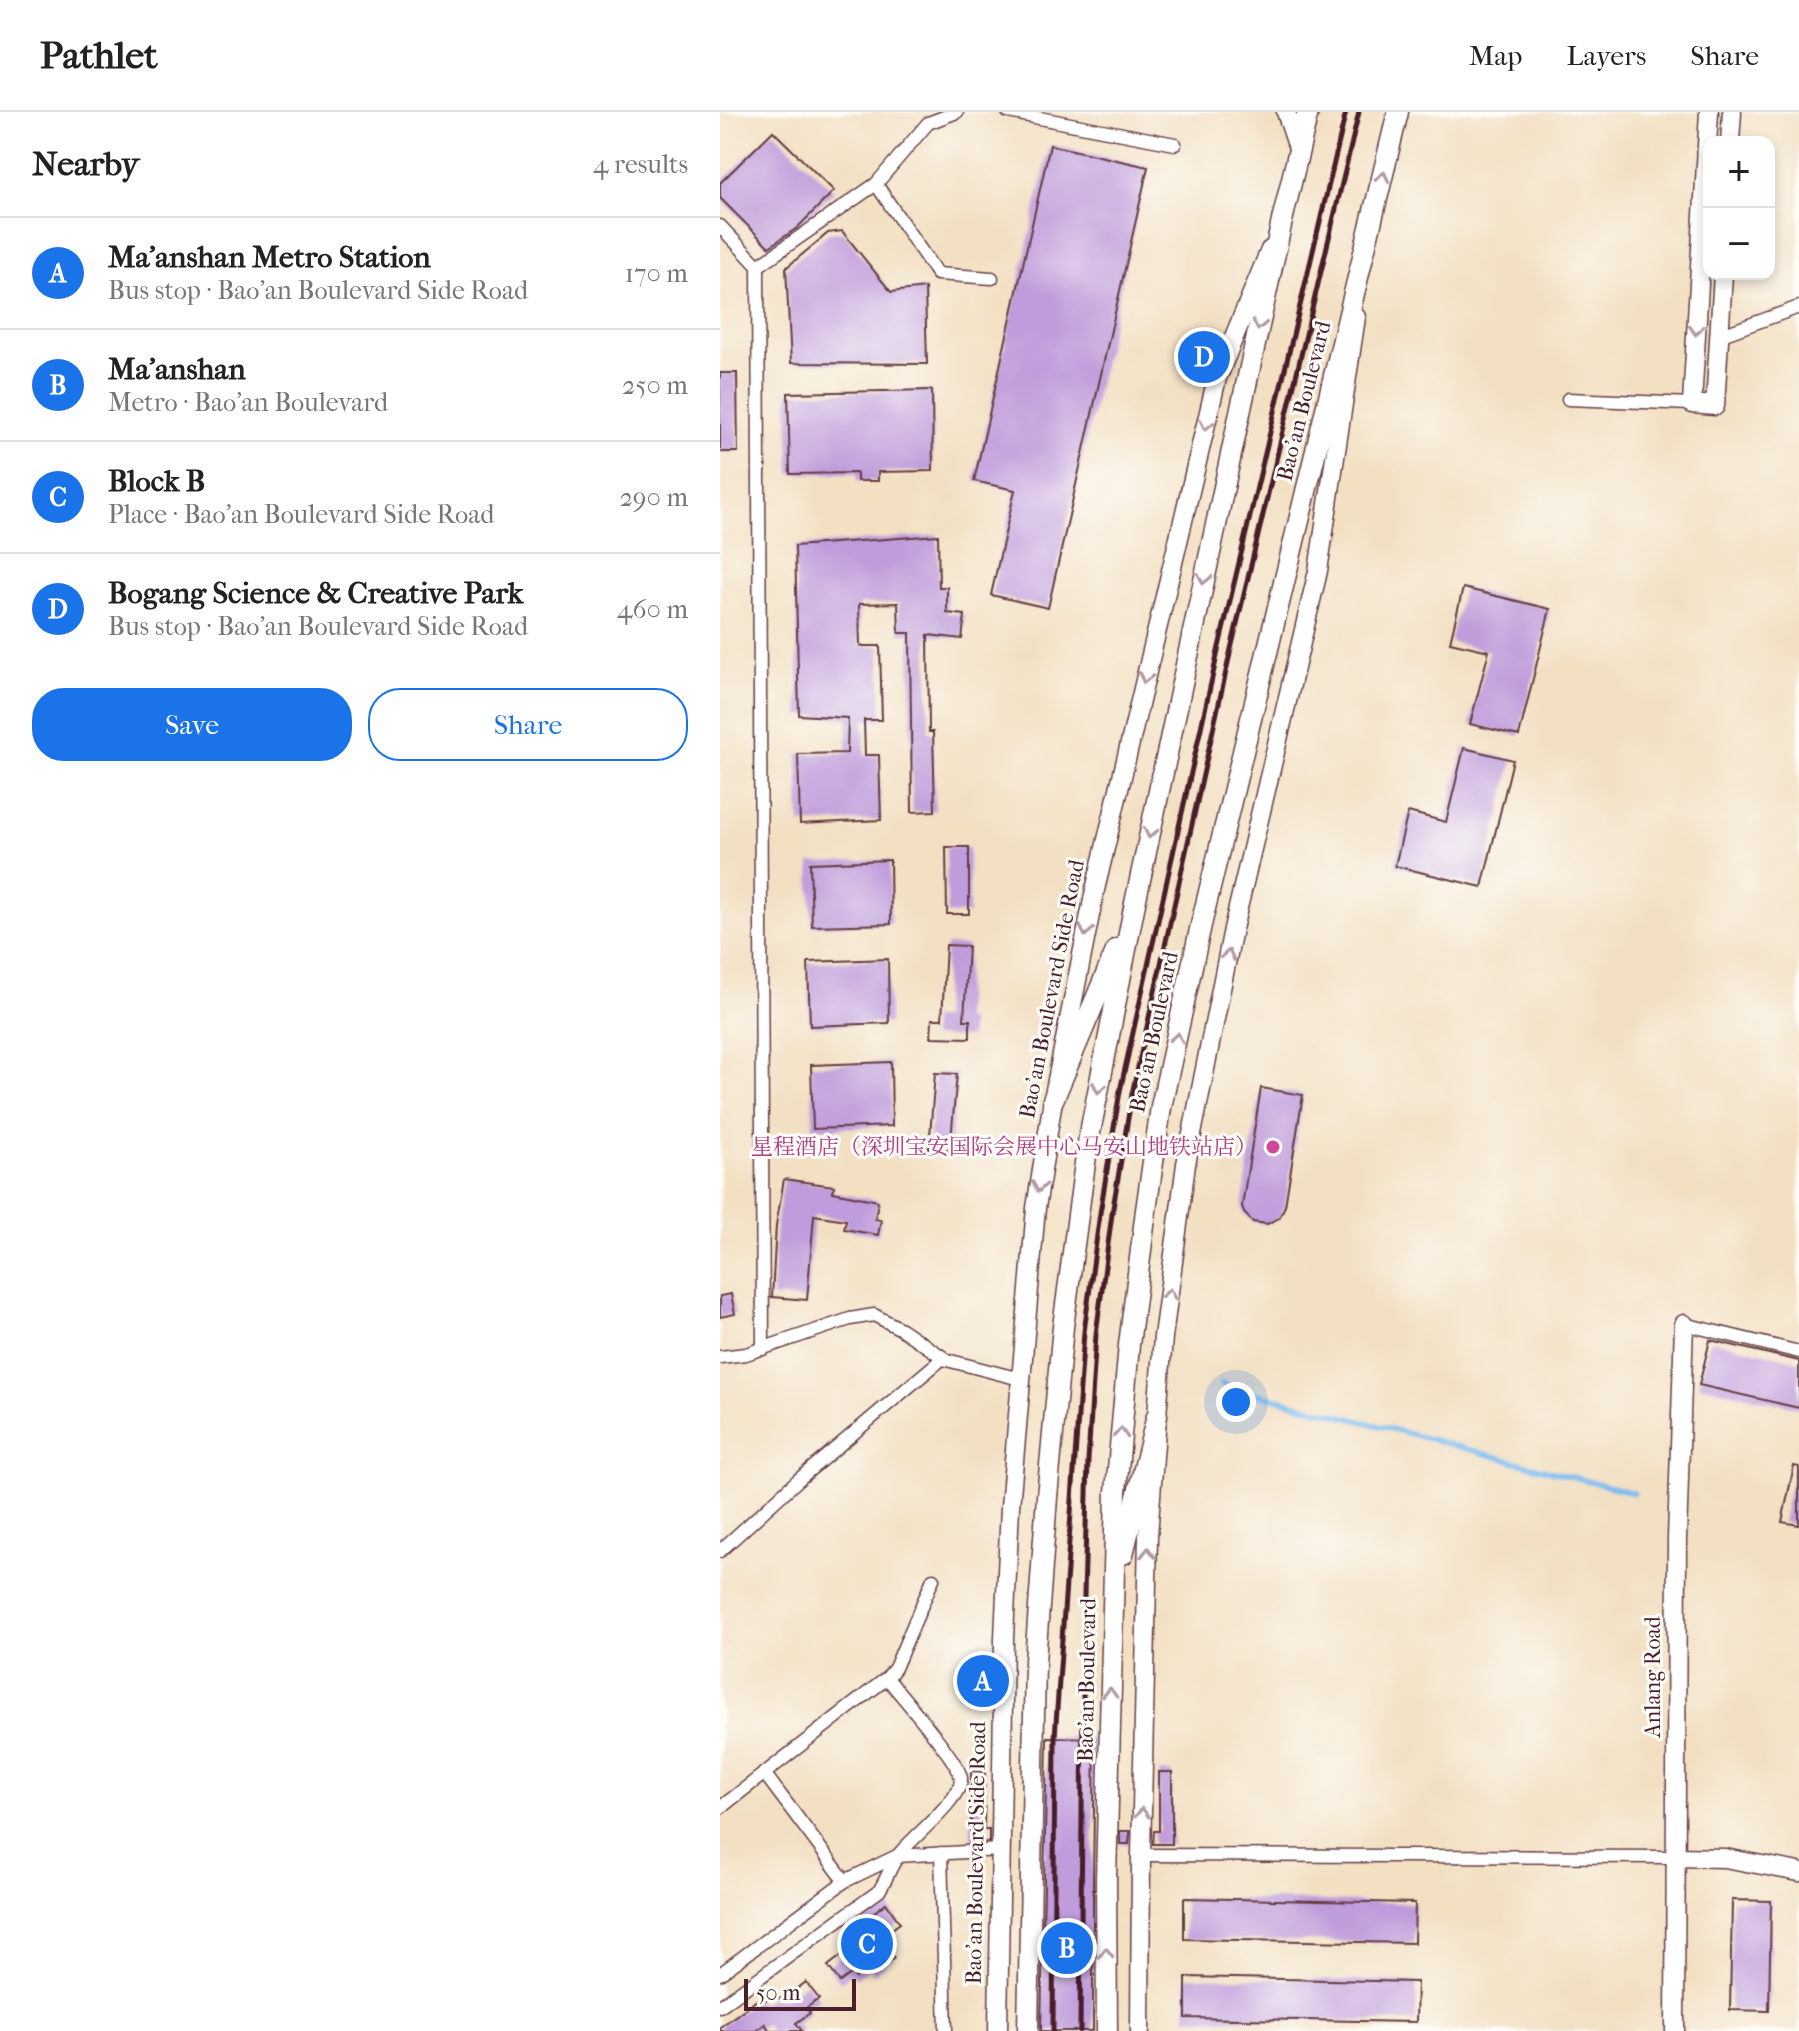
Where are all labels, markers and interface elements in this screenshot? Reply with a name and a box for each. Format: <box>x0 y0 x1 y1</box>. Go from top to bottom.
text: Pathlet <box>40 33 158 78</box>
text: Map <box>1469 39 1522 72</box>
text: Layers <box>1566 39 1646 72</box>
text: Share <box>1690 39 1759 72</box>
map controls <box>1703 136 1775 280</box>
button: + <box>1703 136 1775 208</box>
text: Nearby <box>32 144 139 184</box>
text: 4 results <box>593 149 688 180</box>
one-way arrow <box>1374 171 1391 185</box>
button: − <box>1703 208 1775 280</box>
text: Ma'anshan Metro Station <box>108 240 431 275</box>
text: A <box>50 258 66 289</box>
text: 170 m <box>625 258 688 289</box>
text: Bus stop · Bao'an Boulevard Side Road <box>108 275 528 306</box>
one-way arrow <box>1251 317 1268 331</box>
street label: Bao'an Boulevard <box>1272 317 1337 484</box>
one-way arrow <box>1688 324 1705 337</box>
pin: D <box>1178 327 1230 387</box>
text: Ma'anshan <box>108 352 246 387</box>
text: B <box>50 370 66 401</box>
text: 250 m <box>622 370 688 401</box>
text: Metro · Bao'an Boulevard <box>108 387 388 418</box>
one-way arrow <box>1198 418 1215 431</box>
text: Block B <box>108 464 205 499</box>
text: C <box>49 482 67 513</box>
text: 290 m <box>619 482 688 513</box>
text: Place · Bao'an Boulevard Side Road <box>108 499 494 530</box>
one-way arrow <box>1196 572 1213 585</box>
text: Bogang Science & Creative Park <box>108 576 523 611</box>
text: D <box>48 594 68 625</box>
text: 460 m <box>617 594 688 625</box>
text: Bus stop · Bao'an Boulevard Side Road <box>108 611 528 642</box>
one-way arrow <box>1137 670 1154 684</box>
button: Save <box>32 688 352 761</box>
button: Share <box>368 688 688 761</box>
one-way arrow <box>1142 826 1159 840</box>
street label: Bao'an Boulevard Side Road <box>1014 856 1090 1121</box>
one-way arrow <box>1079 924 1096 938</box>
street label: Bao'an Boulevard <box>1124 948 1184 1115</box>
one-way arrow <box>1219 949 1236 963</box>
one-way arrow <box>1168 1031 1185 1045</box>
one-way arrow <box>1091 1081 1108 1095</box>
place label: 星程酒店（深圳宝安国际会展中心马安山地铁站店） <box>751 1134 1257 1160</box>
marker: 星程酒店（深圳宝安国际会展中心马安山地铁站店） <box>1264 1138 1282 1156</box>
one-way arrow <box>1032 1180 1049 1194</box>
one-way arrow <box>1160 1287 1177 1301</box>
your location <box>1216 1382 1256 1422</box>
one-way arrow <box>1113 1426 1130 1439</box>
one-way arrow <box>1139 1546 1156 1559</box>
street label: Bao'an Boulevard <box>1073 1597 1101 1762</box>
street label: Anlang Road <box>1640 1615 1666 1739</box>
pin: A <box>957 1651 1009 1711</box>
one-way arrow <box>1102 1686 1119 1699</box>
street label: Bao'an Boulevard Side Road <box>961 1720 991 1985</box>
one-way arrow <box>1133 1806 1150 1819</box>
pin: C <box>841 1914 893 1974</box>
pin: B <box>1041 1918 1093 1978</box>
one-way arrow <box>1097 1946 1115 1959</box>
scale bar <box>744 1975 856 2011</box>
text: 50 m <box>756 1980 801 2006</box>

